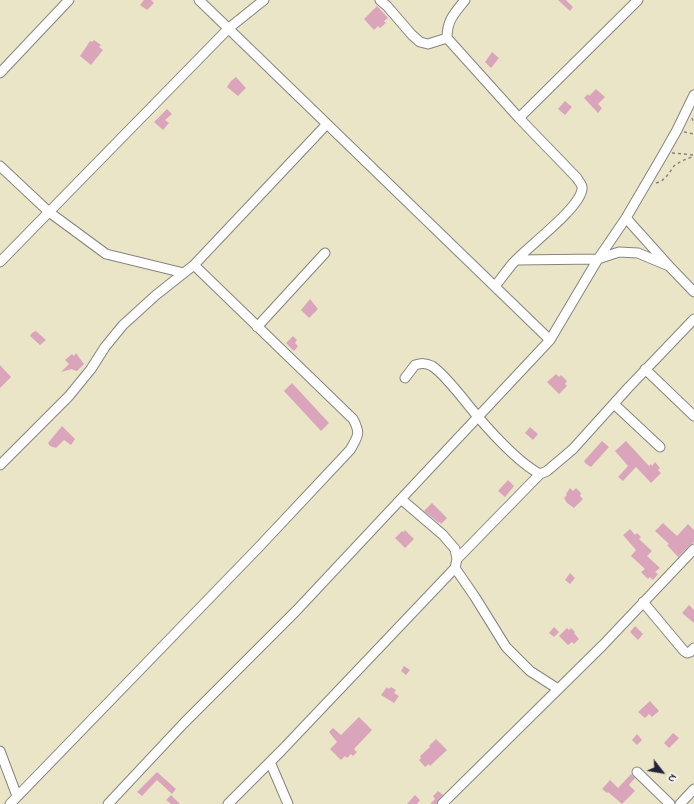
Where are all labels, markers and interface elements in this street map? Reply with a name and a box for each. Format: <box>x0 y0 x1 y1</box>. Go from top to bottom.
north arrow <box>642 752 682 792</box>
text: N <box>664 771 681 785</box>

